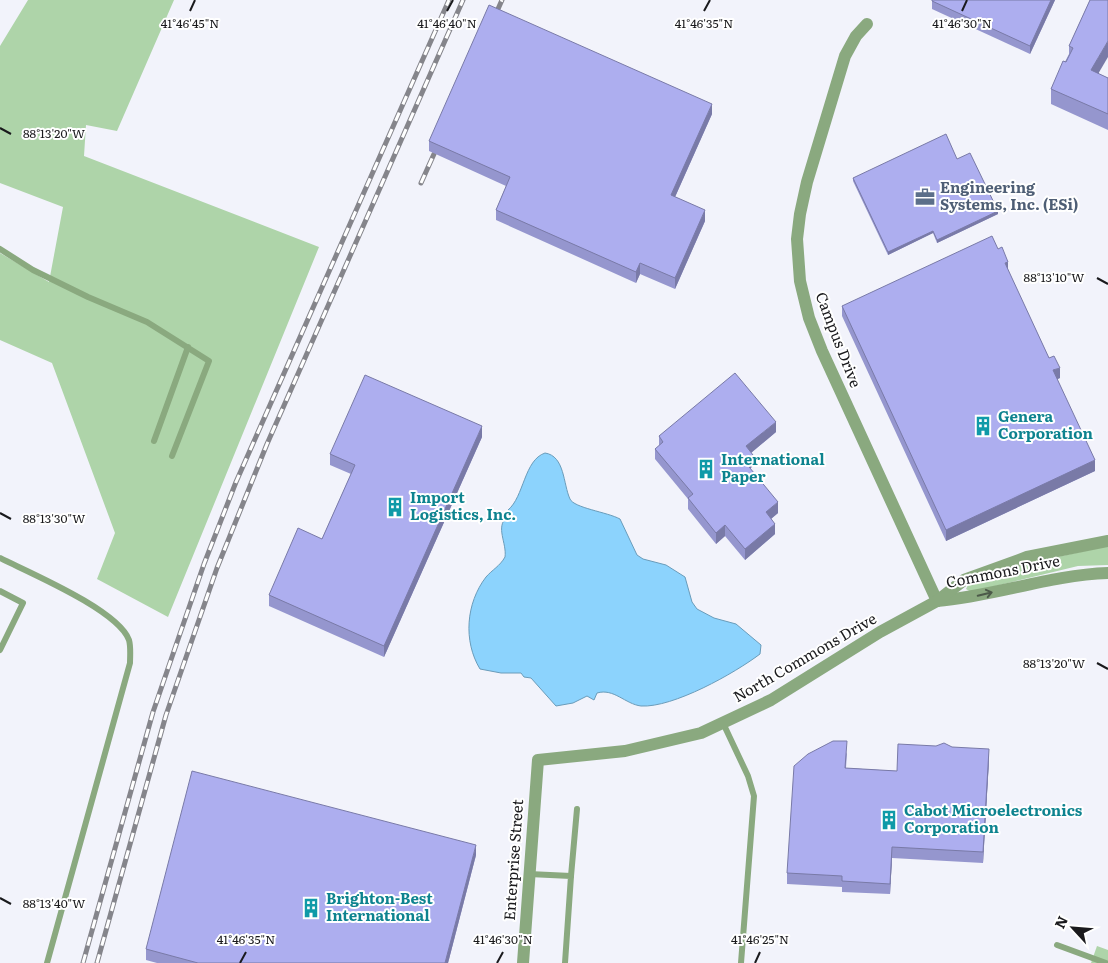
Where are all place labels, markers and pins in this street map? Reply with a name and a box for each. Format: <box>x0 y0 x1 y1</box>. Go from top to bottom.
place label: Engineering Systems, Inc. (ESi) <box>940 175 1078 215</box>
office icon: Engineering Systems, Inc. (ESi) <box>914 186 936 208</box>
place label: Genera Corporation <box>998 404 1093 444</box>
building icon: Genera Corporation <box>972 415 994 437</box>
place label: International Paper <box>721 447 825 487</box>
building icon: International Paper <box>695 458 717 480</box>
place label: Import Logistics, Inc. <box>410 485 516 525</box>
building icon: Import Logistics, Inc. <box>384 496 406 518</box>
place label: Cabot Microelectronics Corporation <box>904 798 1083 838</box>
building icon: Cabot Microelectronics Corporation <box>878 809 900 831</box>
place label: Brighton-Best International <box>326 886 433 926</box>
building icon: Brighton-Best International <box>300 897 322 919</box>

